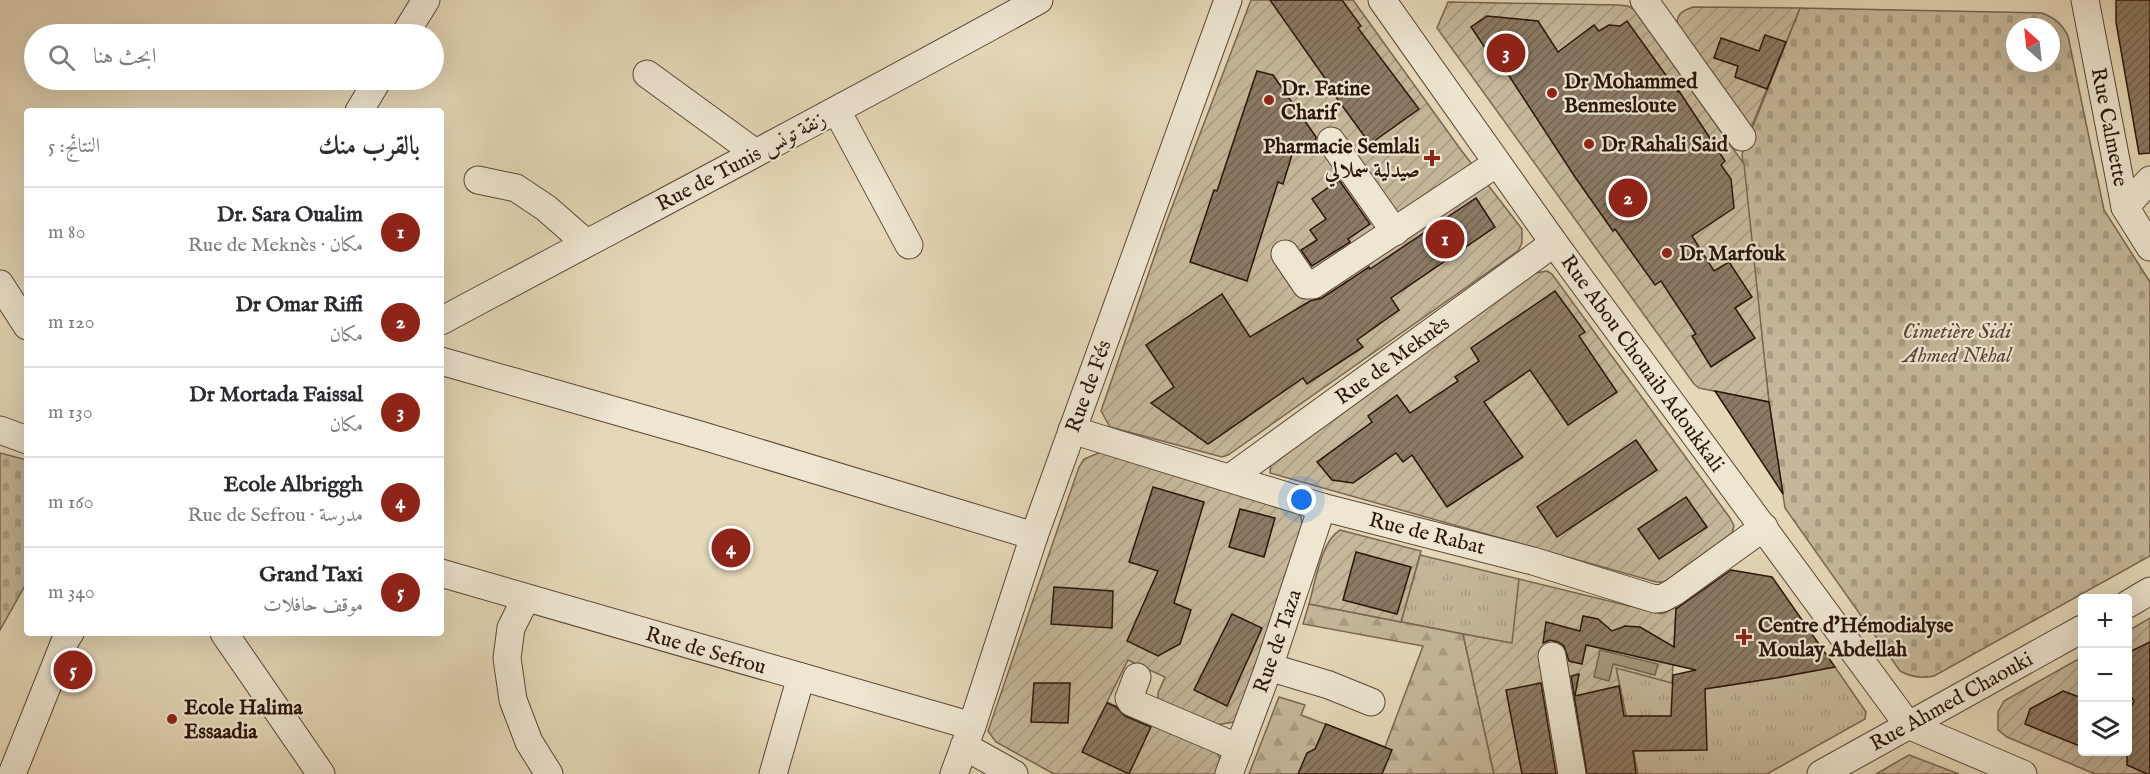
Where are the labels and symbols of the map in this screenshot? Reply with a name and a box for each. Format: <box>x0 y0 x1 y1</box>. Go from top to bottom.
north arrow <box>2006 18 2060 72</box>
pin: 3 <box>1486 31 1526 76</box>
street label: Rue Calmette <box>2084 65 2133 189</box>
place label: Dr Mohammed Benmesloute <box>1564 69 1698 120</box>
place label: Dr. Fatine Charif <box>1281 76 1371 127</box>
marker: Dr Mohammed Benmesloute <box>1545 86 1559 100</box>
marker: Dr. Fatine Charif <box>1262 93 1276 107</box>
street label: Rue de Tunis زنقة تونس <box>652 106 831 218</box>
place label: Dr Rahali Said <box>1601 132 1729 159</box>
place label: Pharmacie Semlali صيدلية سملالي <box>1263 134 1420 188</box>
marker: Dr Rahali Said <box>1582 137 1596 151</box>
marker: Pharmacie Semlali صيدلية سملالي <box>1425 151 1439 165</box>
pin: 2 <box>1608 176 1648 220</box>
pin: 1 <box>1426 216 1464 262</box>
place label: Dr Marfouk <box>1679 241 1786 268</box>
marker: Dr Marfouk <box>1660 246 1674 260</box>
street label: Rue Abou Chouaib Adoukkali <box>1554 250 1730 478</box>
street label: Rue de Meknès <box>1330 311 1455 412</box>
park label: Cimetière Sidi Ahmed Nkhal <box>1901 319 2013 370</box>
street label: Rue de Fés <box>1060 337 1119 437</box>
your location <box>1287 485 1316 514</box>
street label: Rue de Rabat <box>1366 507 1488 562</box>
pin: 4 <box>712 526 750 570</box>
street label: Rue de Taza <box>1248 585 1309 697</box>
place label: Centre d'Hémodialyse Moulay Abdellah <box>1758 613 1954 664</box>
street label: Rue de Sefrou <box>642 621 769 682</box>
marker: Centre d'Hémodialyse Moulay Abdellah <box>1735 628 1753 646</box>
street label: Rue Ahmed Chaouki <box>1866 646 2038 758</box>
pin: 5 <box>54 648 92 692</box>
place label: Ecole Halima Essaadia <box>184 695 303 746</box>
marker: Ecole Halima Essaadia <box>165 712 179 726</box>

